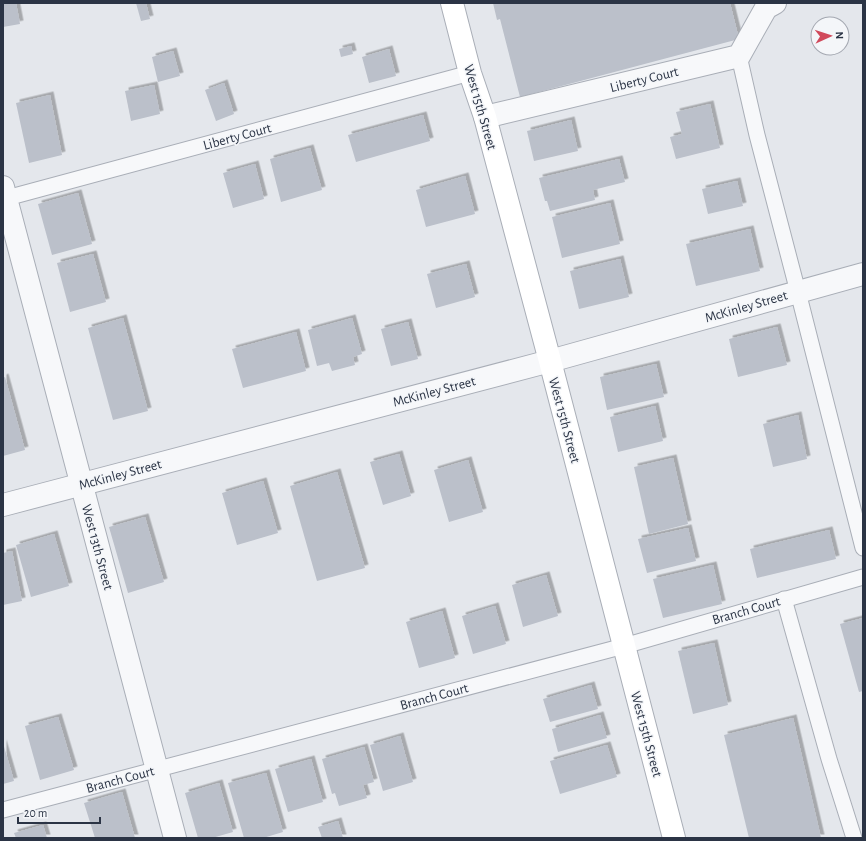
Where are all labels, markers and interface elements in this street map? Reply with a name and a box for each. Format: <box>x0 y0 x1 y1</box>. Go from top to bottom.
north arrow <box>810 16 850 56</box>
text: N <box>834 31 845 40</box>
street label: West 15th Street <box>461 63 499 152</box>
street label: Liberty Court <box>609 65 680 95</box>
street label: Liberty Court <box>202 121 273 153</box>
street label: McKinley Street <box>703 288 790 325</box>
street label: McKinley Street <box>391 374 478 410</box>
street label: West 15th Street <box>546 376 582 465</box>
street label: McKinley Street <box>77 457 164 493</box>
street label: West 13th Street <box>79 503 115 592</box>
street label: Branch Court <box>711 594 782 627</box>
street label: Branch Court <box>399 681 470 713</box>
street label: West 15th Street <box>628 690 664 779</box>
street label: Branch Court <box>85 764 156 796</box>
scale bar <box>18 799 100 825</box>
text: 20 m <box>24 807 47 819</box>

